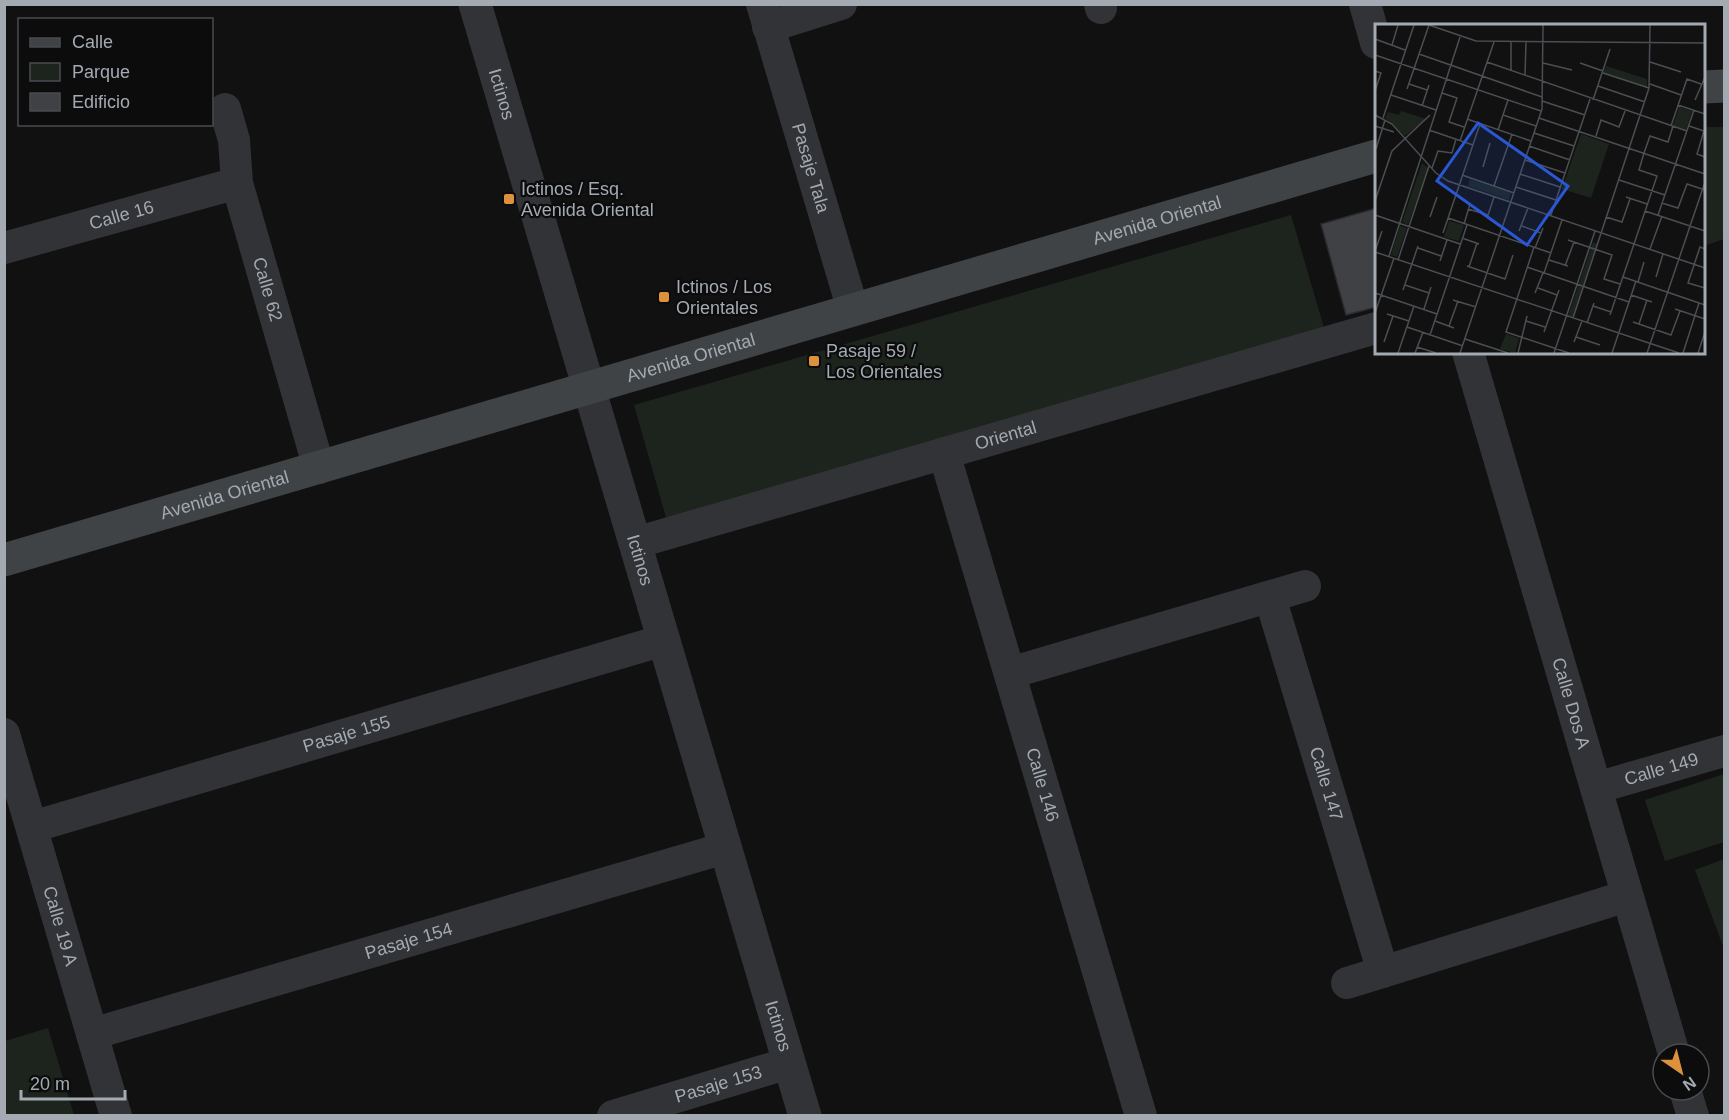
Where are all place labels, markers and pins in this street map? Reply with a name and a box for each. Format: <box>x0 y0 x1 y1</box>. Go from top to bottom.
place label: Ictinos / Esq. Avenida Oriental <box>521 179 654 220</box>
marker: Ictinos / Esq. Avenida Oriental <box>502 192 516 206</box>
place label: Ictinos / Los Orientales <box>676 277 772 318</box>
marker: Ictinos / Los Orientales <box>657 290 671 304</box>
place label: Pasaje 59 / Los Orientales <box>826 341 942 382</box>
marker: Pasaje 59 / Los Orientales <box>807 354 821 368</box>

